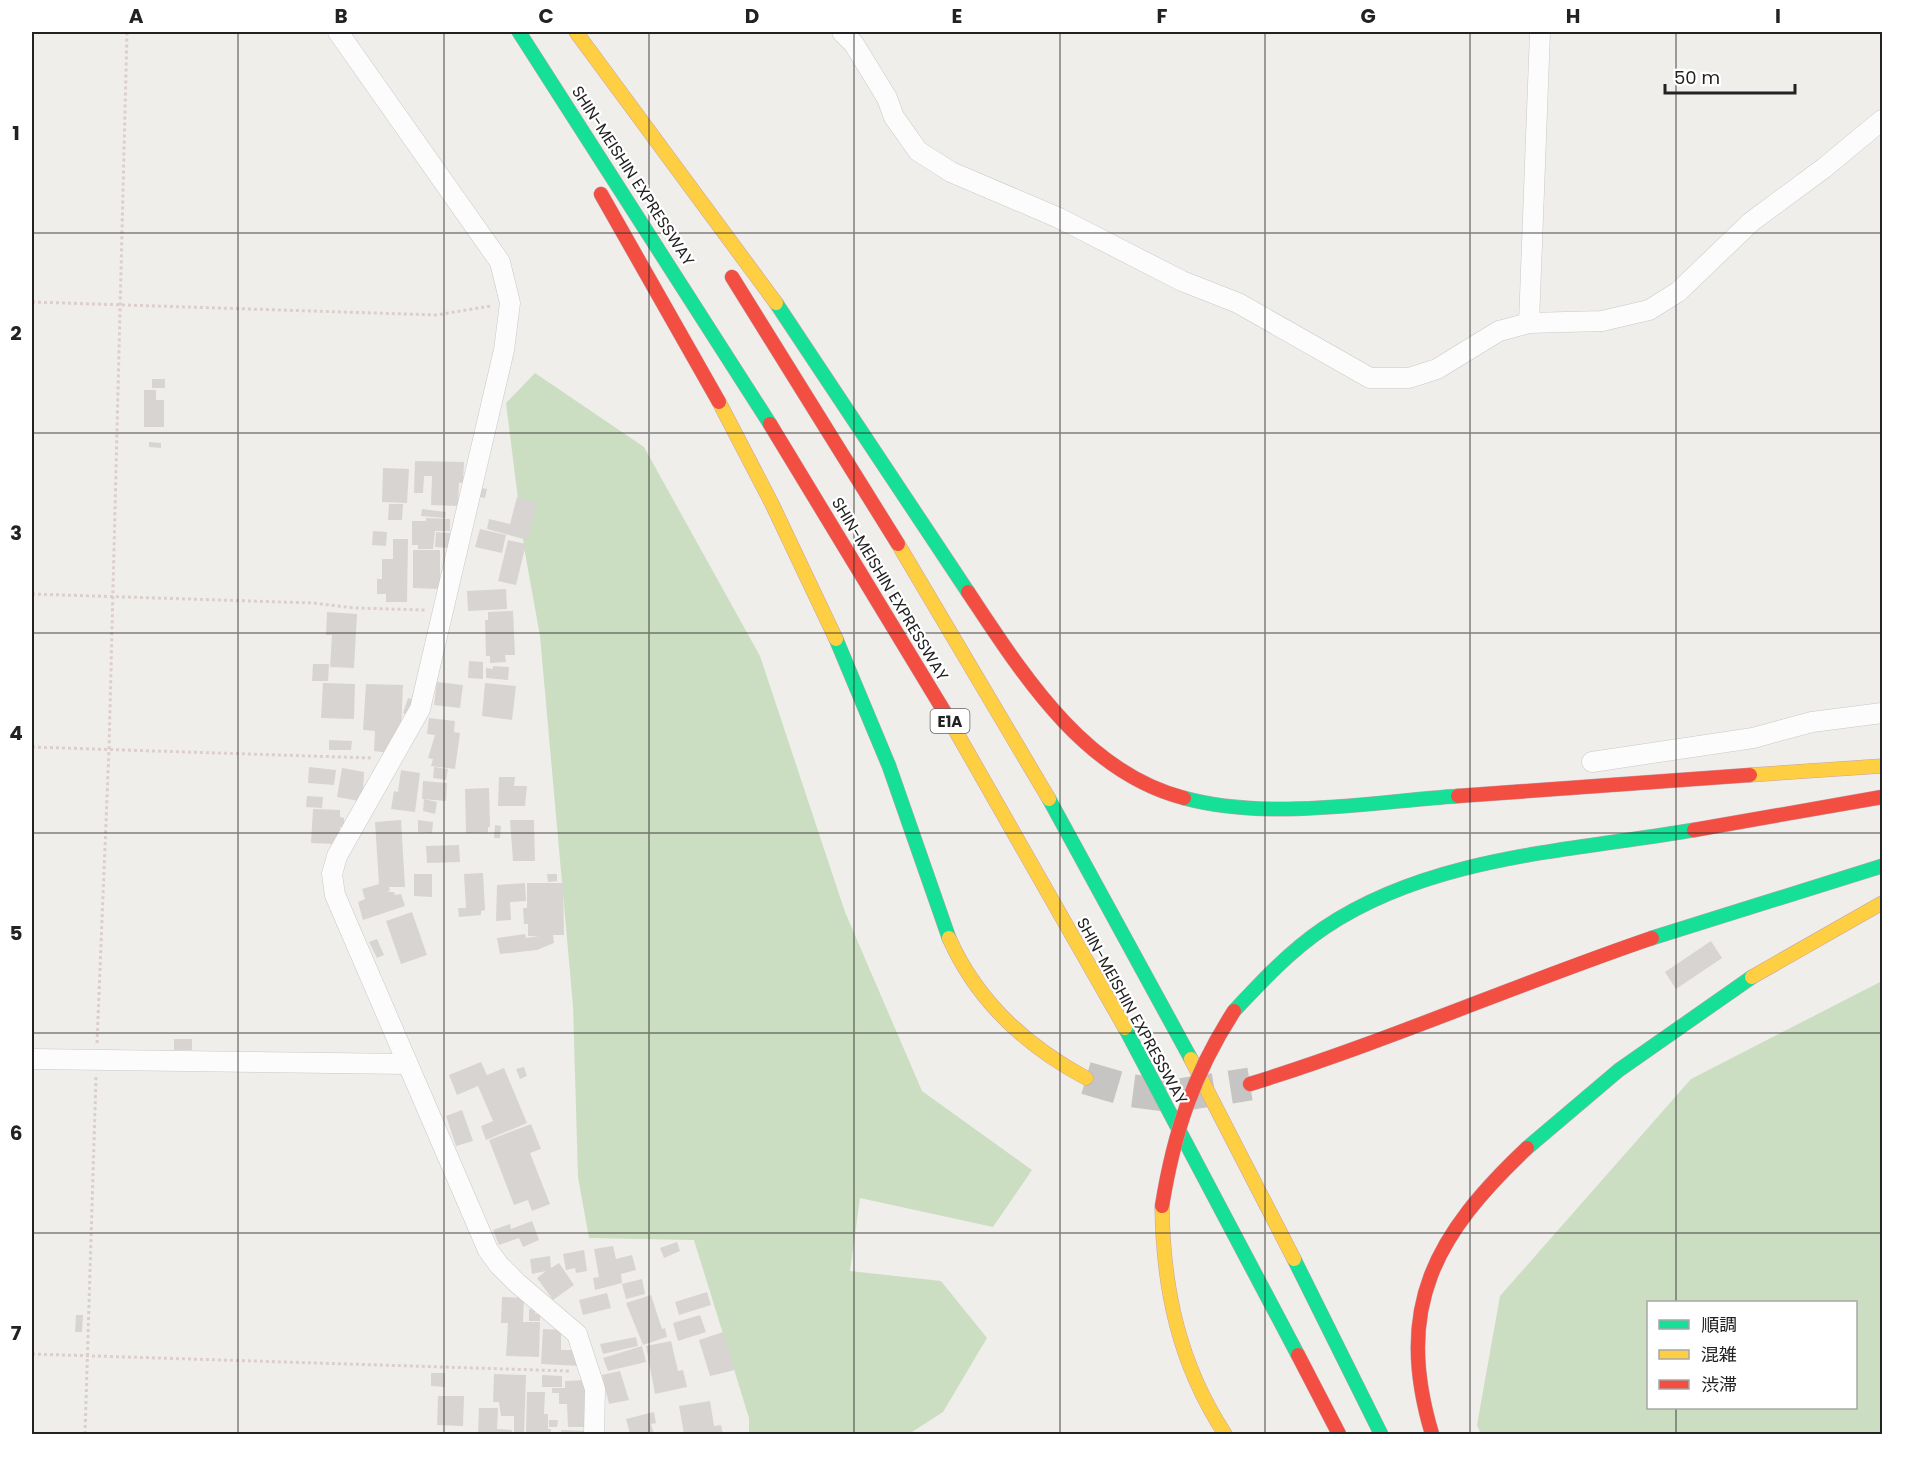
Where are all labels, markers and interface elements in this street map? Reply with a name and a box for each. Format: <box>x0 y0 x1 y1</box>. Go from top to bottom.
text: A <box>129 2 144 30</box>
text: B <box>334 2 348 30</box>
text: C <box>538 2 554 30</box>
text: D <box>745 2 759 30</box>
text: E <box>952 2 962 30</box>
text: F <box>1157 2 1168 30</box>
text: G <box>1360 2 1376 30</box>
text: H <box>1566 2 1580 30</box>
text: I <box>1775 2 1781 30</box>
scale bar <box>1665 57 1796 95</box>
text: 50 m <box>1674 65 1720 90</box>
street label: SHIN-MEISHIN EXPRESSWAY <box>566 82 700 271</box>
text: 1 <box>12 119 20 147</box>
text: 2 <box>10 319 22 347</box>
street label: SHIN-MEISHIN EXPRESSWAY <box>826 493 954 686</box>
text: 3 <box>10 519 22 547</box>
road number: E1A <box>930 709 970 733</box>
text: 4 <box>9 719 23 747</box>
street label: SHIN-MEISHIN EXPRESSWAY <box>1071 914 1193 1109</box>
text: 5 <box>10 919 23 947</box>
text: 6 <box>10 1119 22 1147</box>
legend <box>1647 1301 1857 1409</box>
text: 順調 <box>1701 1312 1737 1337</box>
text: 7 <box>11 1319 22 1347</box>
text: 混雑 <box>1701 1342 1737 1367</box>
text: 渋滞 <box>1701 1372 1737 1397</box>

